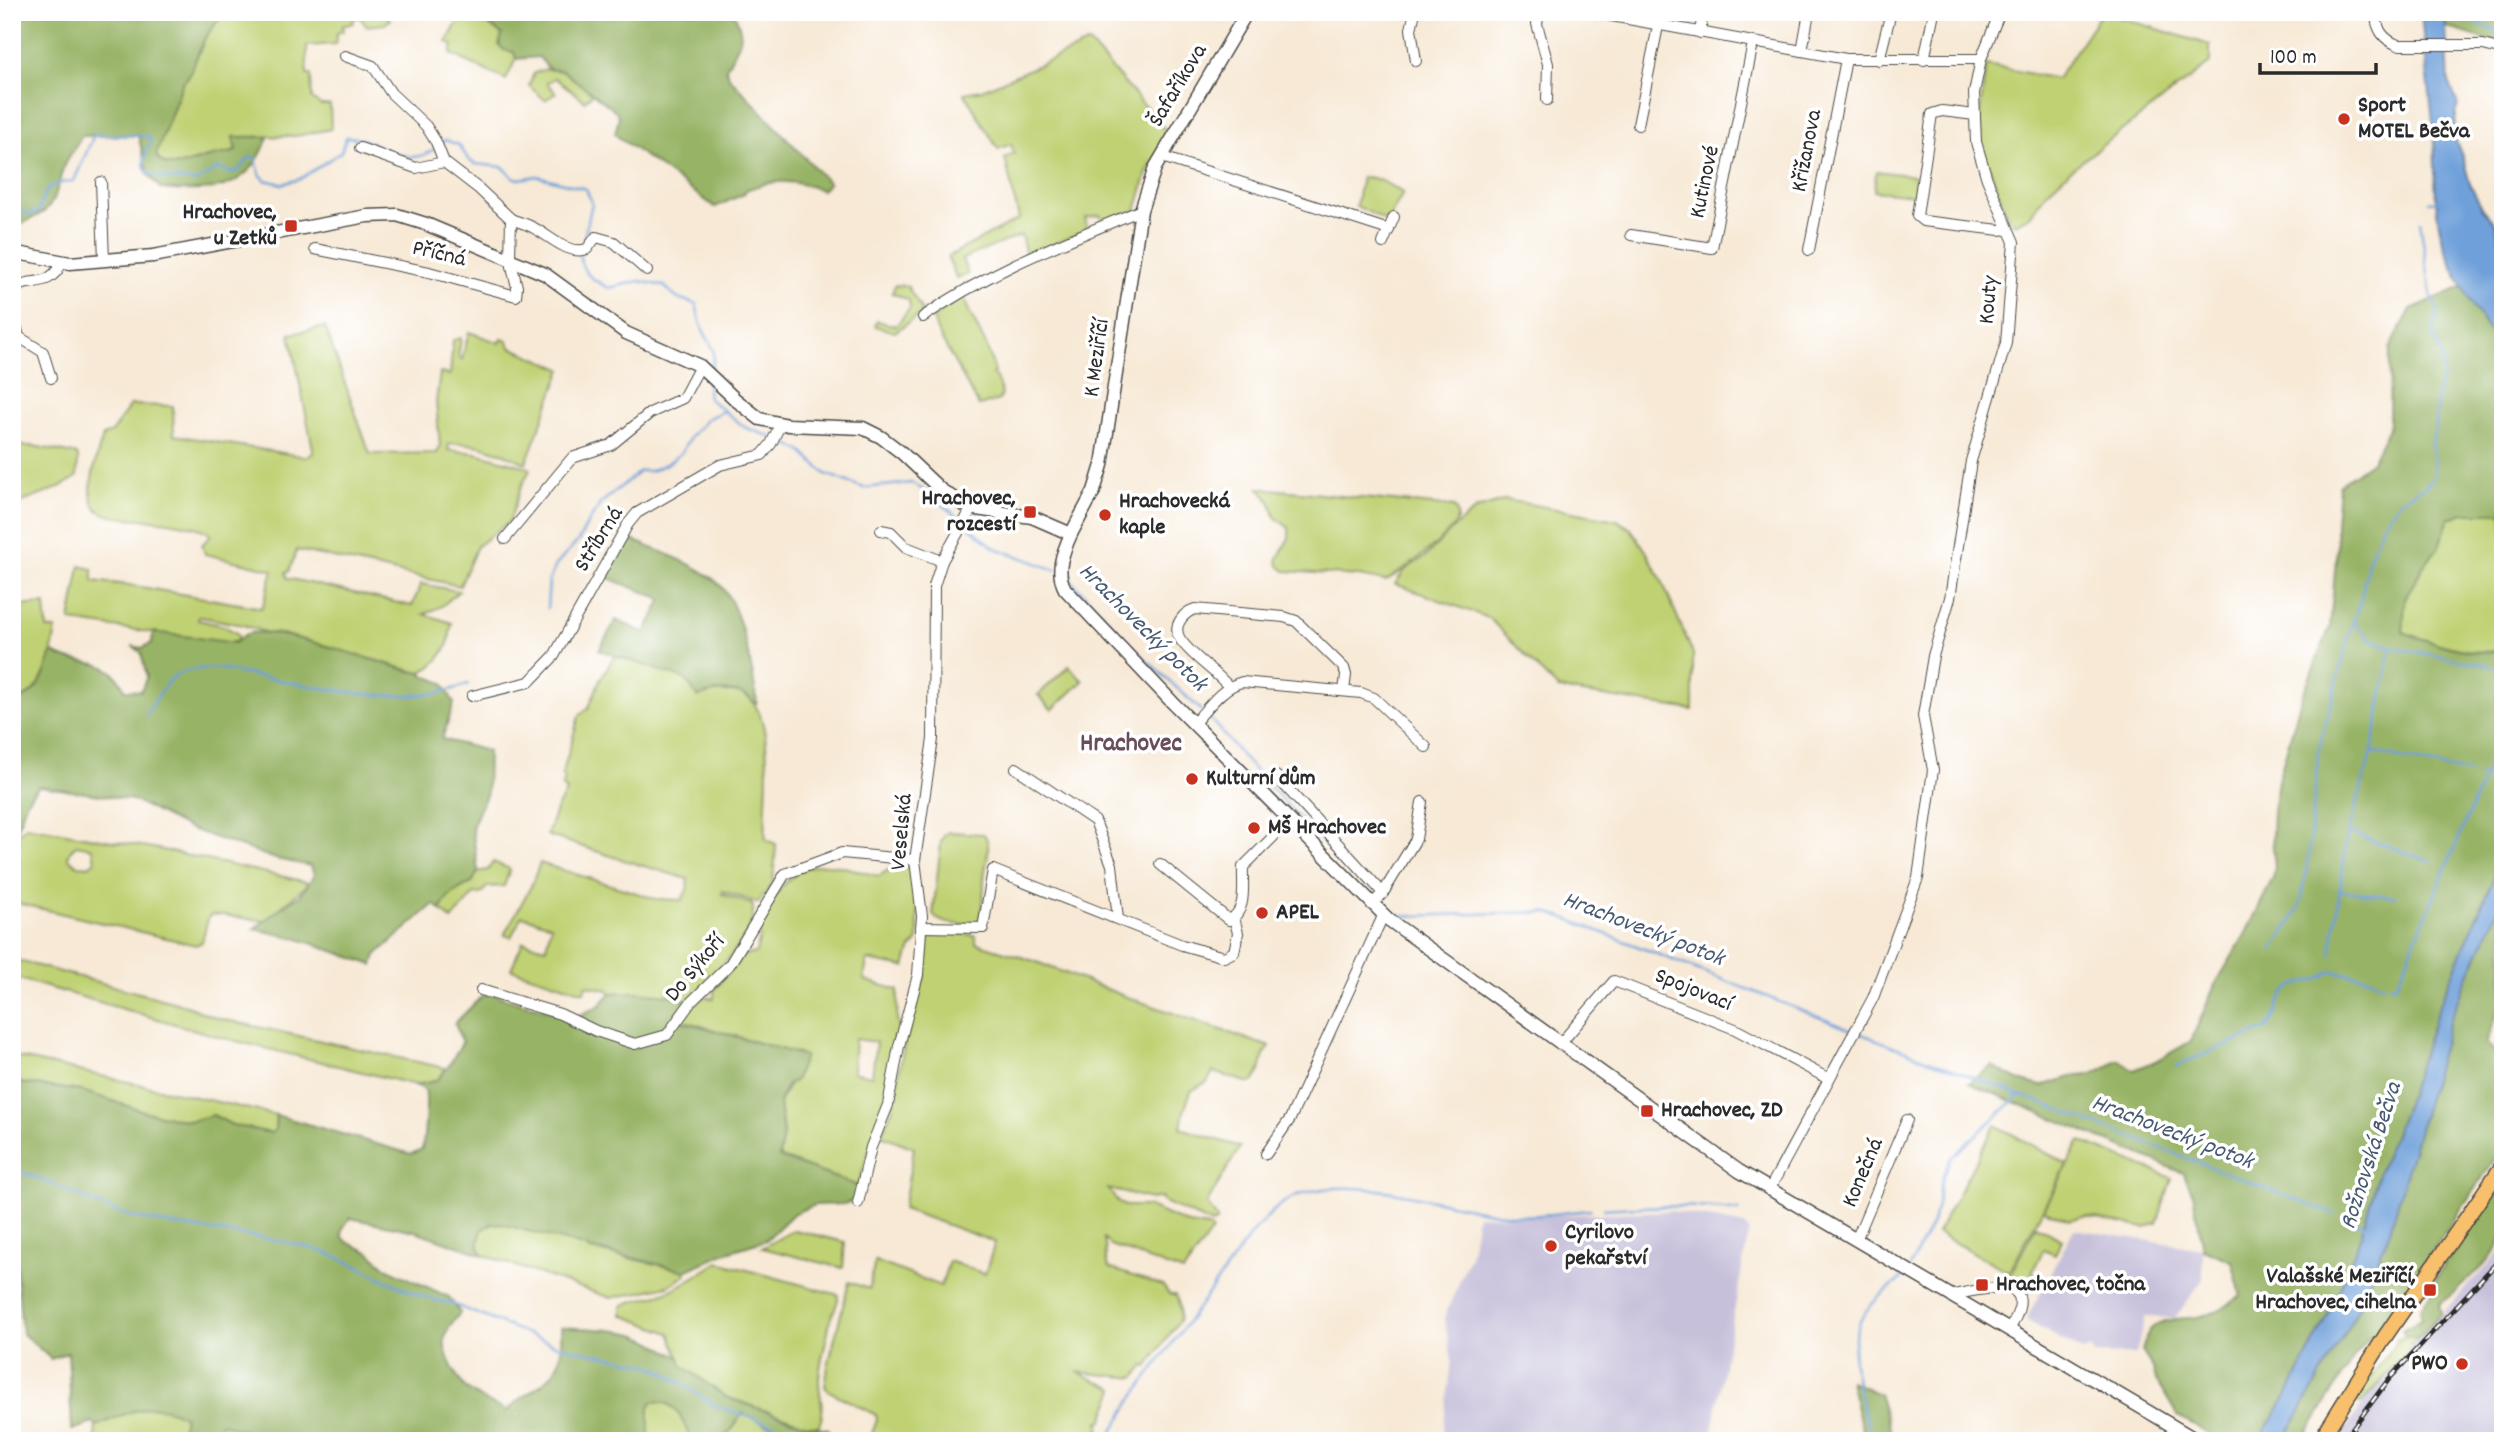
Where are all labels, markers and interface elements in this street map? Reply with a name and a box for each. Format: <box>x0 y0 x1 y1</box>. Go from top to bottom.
scale bar <box>2260 32 2375 76</box>
street label: Šafaříkova <box>1141 37 1217 134</box>
text: 100 m <box>2270 44 2317 74</box>
place label: Sport MOTEL Bečva <box>2358 90 2471 149</box>
street label: Křižanova <box>1784 106 1832 195</box>
marker: Sport MOTEL Bečva <box>2336 111 2352 127</box>
street label: Kutinové <box>1682 142 1730 221</box>
place label: Hrachovec, u Zetků <box>183 197 277 256</box>
marker: Hrachovec, u Zetků <box>283 218 299 234</box>
street label: Příčná <box>409 233 470 277</box>
street label: Kouty <box>1971 274 2009 326</box>
street label: K Meziříčí <box>1076 315 1120 399</box>
place label: Hrachovec, rozcestí <box>922 483 1019 542</box>
place label: Hrachovecká kaple <box>1119 486 1230 545</box>
street label: Stříbrná <box>567 500 633 579</box>
marker: Hrachovec, rozcestí <box>1022 504 1038 520</box>
marker: Hrachovecká kaple <box>1097 507 1113 523</box>
water label: Hrachovecký potok <box>1070 556 1216 702</box>
district label: Hrachovec <box>1080 726 1182 763</box>
place label: Kulturní dům <box>1206 763 1316 796</box>
marker: Kulturní dům <box>1184 771 1200 787</box>
street label: Veselská <box>883 792 923 872</box>
place label: MŠ Hrachovec <box>1268 812 1386 845</box>
marker: MŠ Hrachovec <box>1246 820 1262 836</box>
water label: Hrachovecký potok <box>1557 884 1731 977</box>
place label: APEL <box>1276 897 1319 930</box>
marker: APEL <box>1254 905 1270 921</box>
street label: Do Sýkoří <box>658 927 735 1010</box>
street label: Spojovací <box>1649 961 1738 1022</box>
water label: Rožnovská Bečva <box>2332 1076 2412 1234</box>
water label: Hrachovecký potok <box>2086 1087 2260 1180</box>
place label: Hrachovec, ZD <box>1661 1095 1783 1128</box>
marker: Hrachovec, ZD <box>1639 1103 1655 1119</box>
street label: Konečná <box>1835 1132 1894 1213</box>
place label: Cyrilovo pekařství <box>1565 1217 1649 1276</box>
marker: Cyrilovo pekařství <box>1543 1238 1559 1254</box>
place label: Valašské Meziříčí, Hrachovec, cihelna <box>2255 1261 2417 1320</box>
place label: Hrachovec, točna <box>1996 1269 2146 1302</box>
marker: Hrachovec, točna <box>1974 1277 1990 1293</box>
marker: Valašské Meziříčí, Hrachovec, cihelna <box>2422 1282 2438 1298</box>
place label: PWO <box>2411 1348 2448 1381</box>
marker: PWO <box>2454 1356 2470 1372</box>

